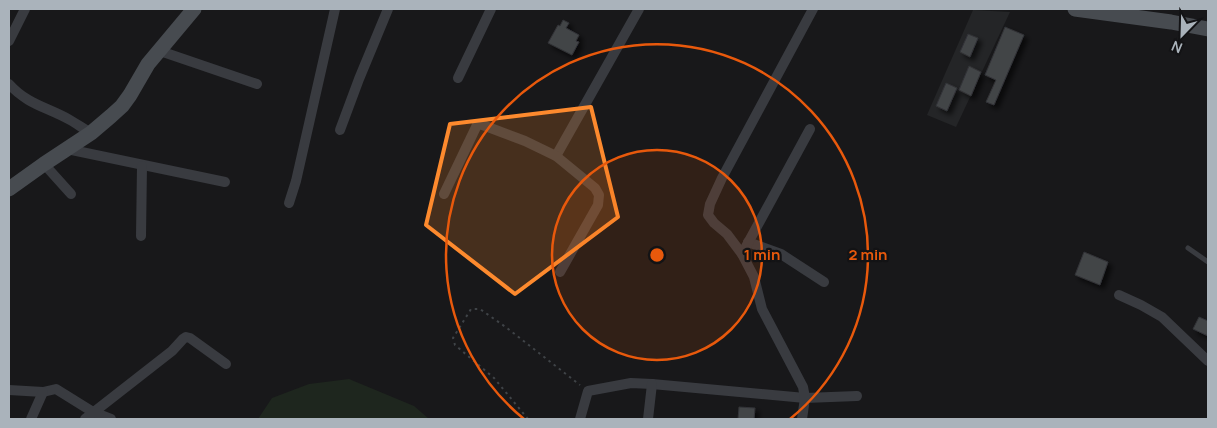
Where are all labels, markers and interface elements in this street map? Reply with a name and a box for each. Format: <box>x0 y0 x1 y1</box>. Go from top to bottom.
north arrow <box>1157 10 1207 60</box>
text: N <box>1168 37 1185 58</box>
text: 1 min <box>744 244 780 265</box>
text: 2 min <box>848 244 888 265</box>
centre of rings <box>648 246 666 264</box>

